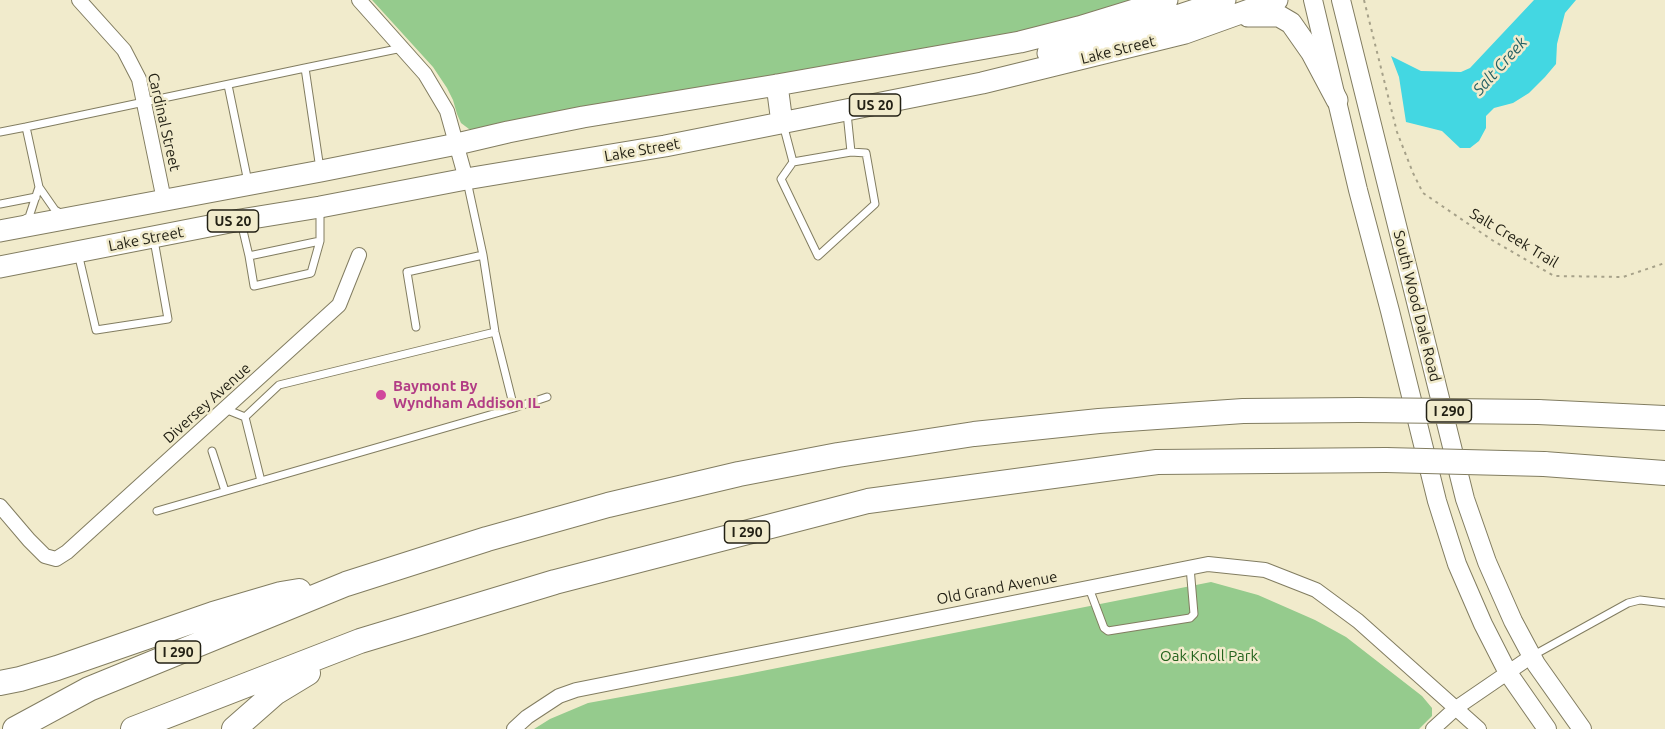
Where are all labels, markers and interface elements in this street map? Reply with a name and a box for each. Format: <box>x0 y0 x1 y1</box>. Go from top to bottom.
street label: Lake Street <box>1079 32 1157 68</box>
water label: Salt Creek <box>1469 33 1531 99</box>
street label: Cardinal Street <box>144 71 184 173</box>
road number: US 20 <box>850 94 900 116</box>
street label: Lake Street <box>603 135 681 165</box>
street label: Salt Creek Trail <box>1466 205 1562 271</box>
road number: US 20 <box>208 210 258 232</box>
street label: Lake Street <box>107 223 185 255</box>
street label: South Wood Dale Road <box>1390 229 1444 383</box>
street label: Diversey Avenue <box>160 359 254 447</box>
place label: Baymont By Wyndham Addison IL <box>393 377 540 412</box>
marker: Baymont By Wyndham Addison IL <box>374 388 388 402</box>
road number: I 290 <box>1426 400 1472 422</box>
road number: I 290 <box>724 521 770 543</box>
street label: Old Grand Avenue <box>935 567 1059 609</box>
road number: I 290 <box>156 641 201 663</box>
park label: Oak Knoll Park <box>1160 647 1258 665</box>

